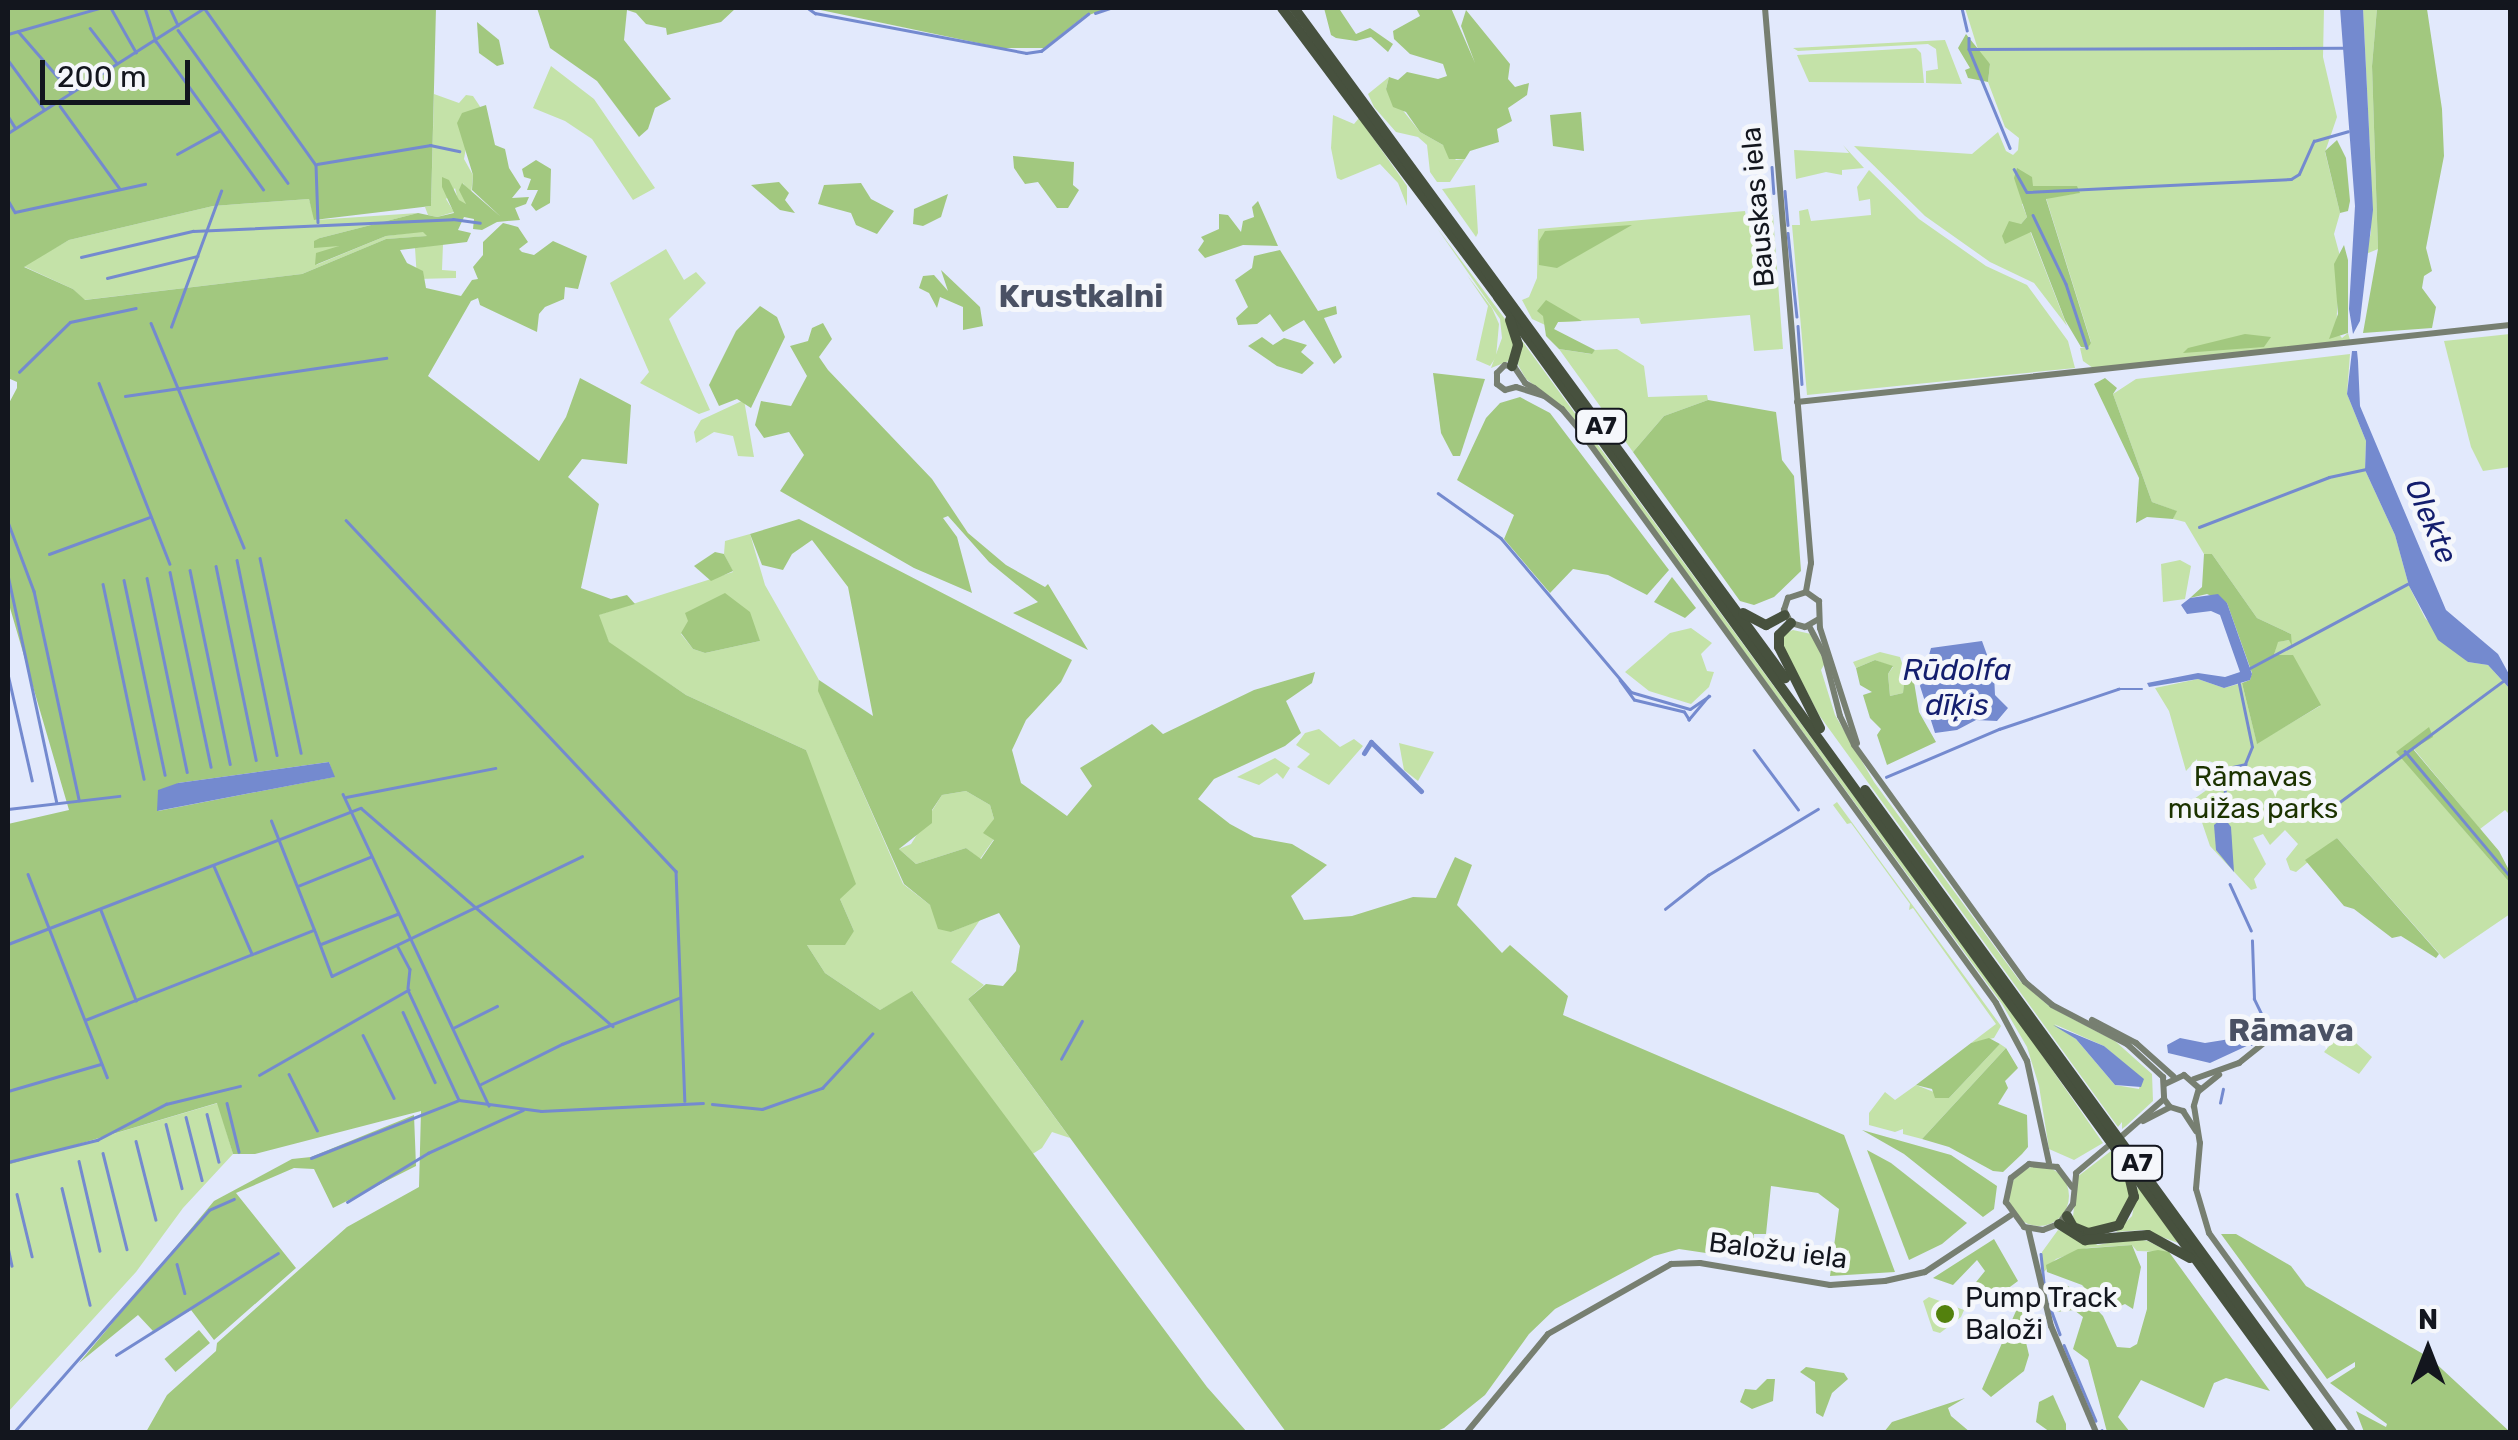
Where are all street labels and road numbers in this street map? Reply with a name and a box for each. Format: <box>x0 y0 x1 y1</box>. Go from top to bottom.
street label: Bauskas iela <box>1734 125 1782 289</box>
road number: A7 <box>1574 406 1628 446</box>
road number: A7 <box>2110 1143 2164 1183</box>
street label: Baložu iela <box>1707 1226 1849 1276</box>

